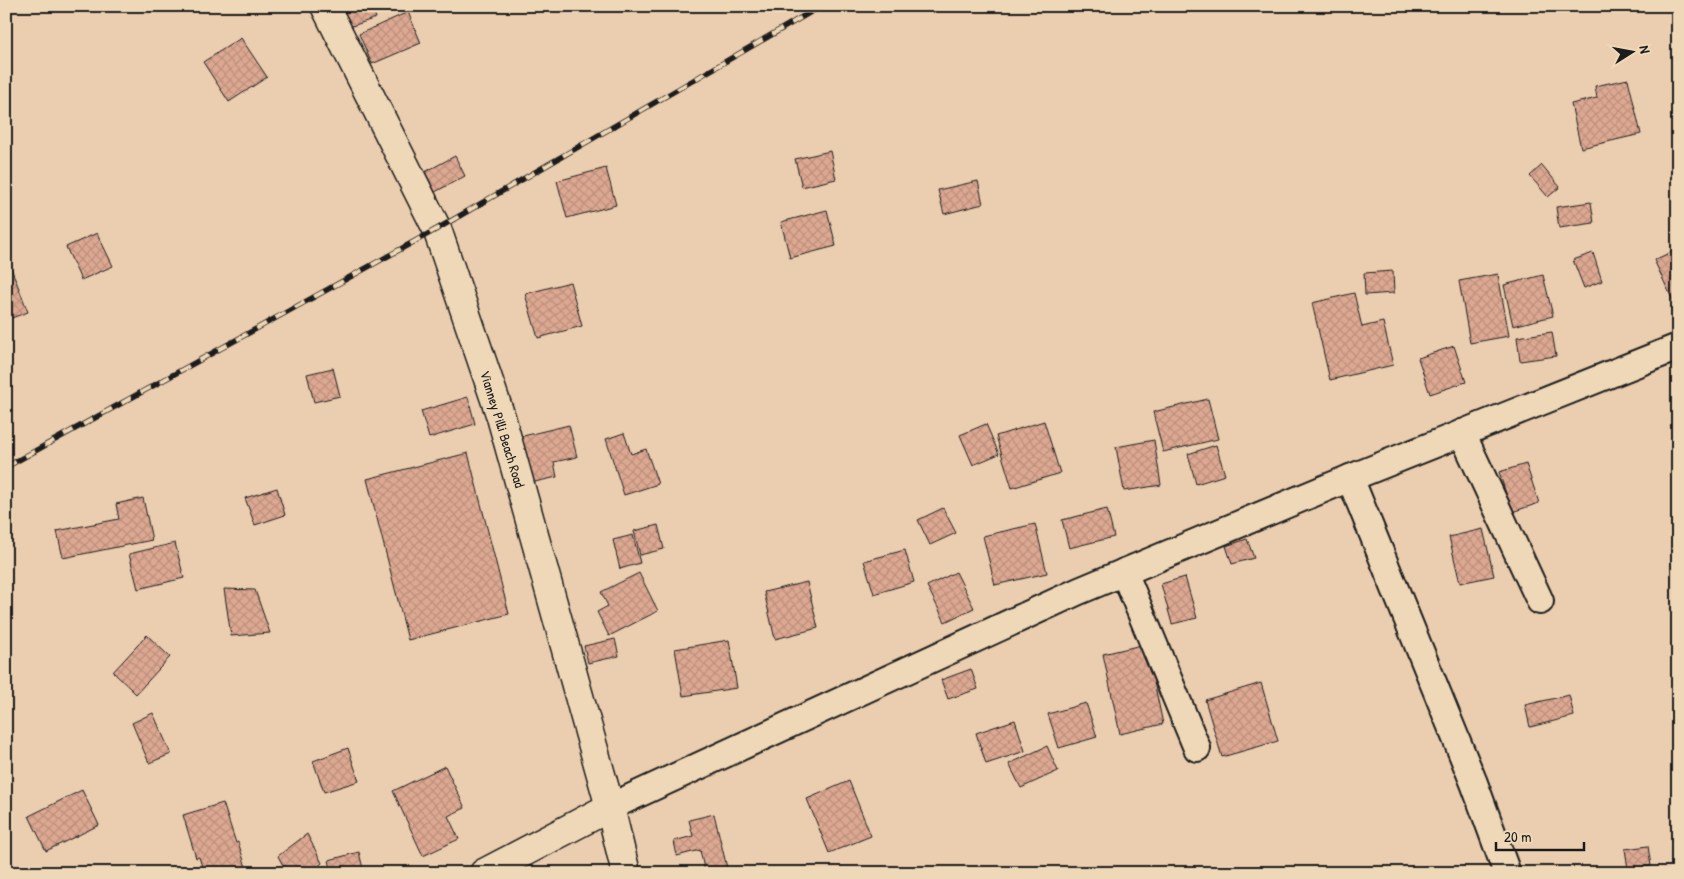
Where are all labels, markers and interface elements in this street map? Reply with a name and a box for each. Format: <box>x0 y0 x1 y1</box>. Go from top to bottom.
north arrow <box>1606 28 1656 78</box>
text: N <box>1635 44 1655 55</box>
street label: Vianney Pilli Beach Road <box>475 368 530 491</box>
scale bar <box>1496 819 1584 851</box>
text: 20 m <box>1504 826 1531 847</box>

